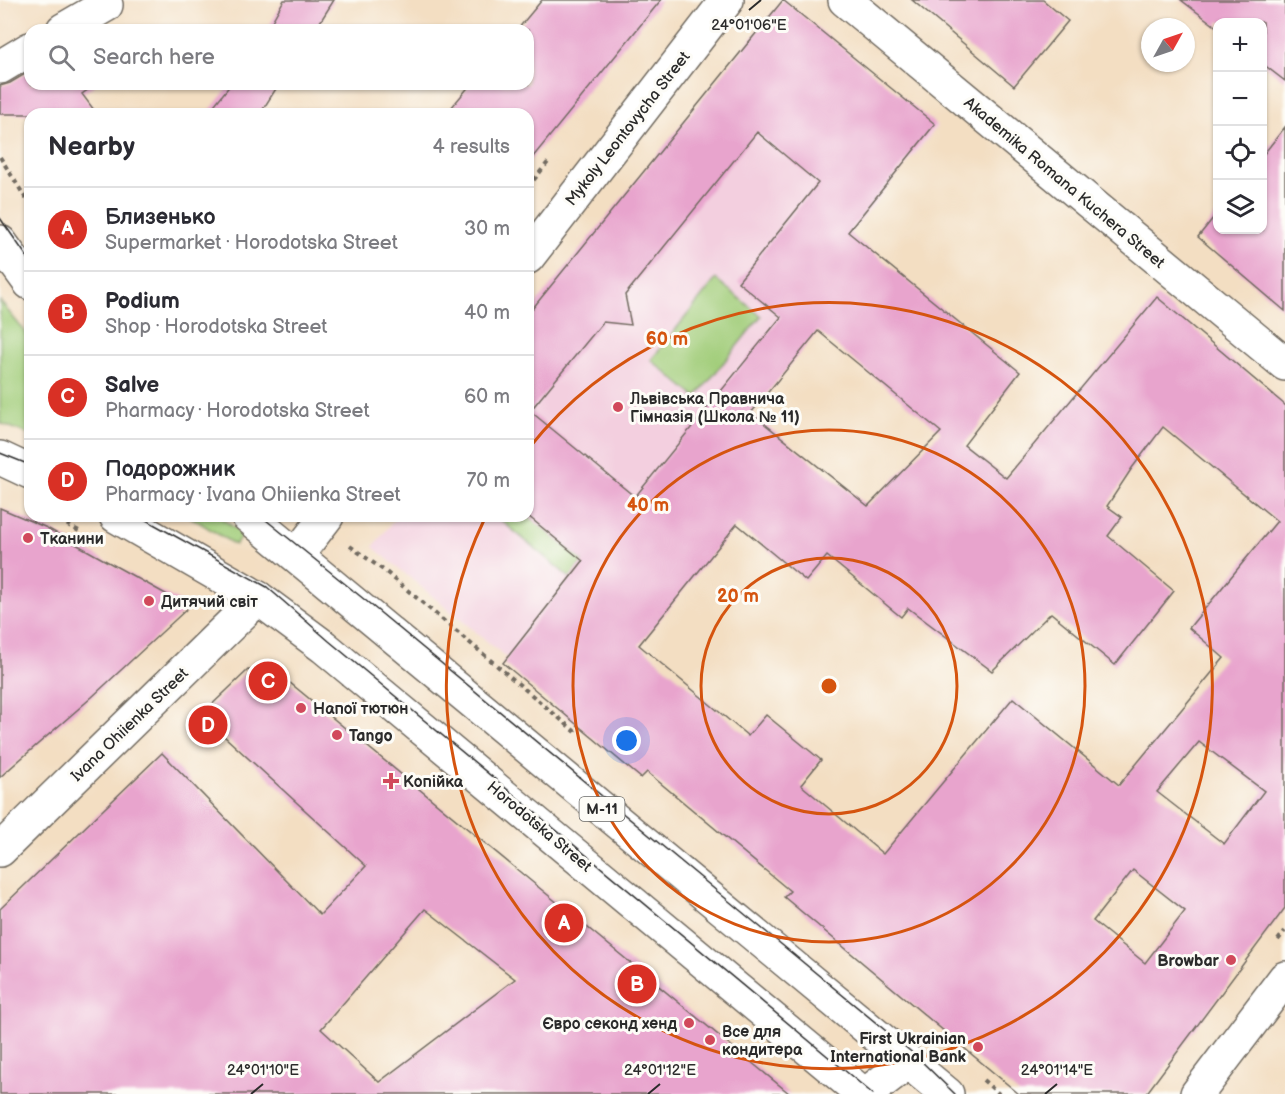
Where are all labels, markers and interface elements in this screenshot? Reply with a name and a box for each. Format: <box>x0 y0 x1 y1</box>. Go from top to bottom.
text: 24°01'06"E <box>711 16 787 35</box>
north arrow <box>1141 18 1195 72</box>
map controls <box>1213 18 1267 234</box>
button: + <box>1213 18 1267 72</box>
search box <box>24 24 534 90</box>
icon: search <box>45 41 78 74</box>
text: Search here <box>93 44 215 71</box>
street label: Mykoly Leontovycha Street <box>562 48 694 210</box>
button: − <box>1213 72 1267 126</box>
street label: Akademika Romana Kuchera Street <box>960 93 1168 273</box>
button: locate <box>1213 126 1267 180</box>
text: Nearby <box>48 132 135 163</box>
text: 4 results <box>432 135 510 159</box>
button: layers <box>1213 180 1267 234</box>
text: Близенько <box>105 204 215 231</box>
text: A <box>61 217 74 241</box>
text: 30 m <box>464 217 510 241</box>
text: Supermarket · Horodotska Street <box>105 231 398 255</box>
text: Podium <box>105 288 180 315</box>
text: B <box>60 301 75 325</box>
text: 40 m <box>464 301 510 325</box>
text: Shop · Horodotska Street <box>105 315 327 339</box>
text: 60 m <box>646 329 688 350</box>
text: Salve <box>105 372 159 399</box>
text: C <box>60 385 75 409</box>
text: 60 m <box>464 385 510 409</box>
place label: Львівська Правнича Гімназія (Школа № 11) <box>629 390 800 427</box>
text: Pharmacy · Horodotska Street <box>105 399 370 423</box>
marker: Львівська Правнича Гімназія (Школа № 11) <box>611 400 625 414</box>
text: Подорожник <box>105 456 235 483</box>
text: D <box>61 469 74 493</box>
text: 70 m <box>466 469 510 493</box>
text: Pharmacy · Ivana Ohiienka Street <box>105 483 401 507</box>
text: 40 m <box>627 495 669 516</box>
place label: Тканини <box>40 530 104 549</box>
marker: Тканини <box>21 531 35 545</box>
text: 20 m <box>717 586 759 607</box>
place label: Дитячий світ <box>161 593 258 612</box>
marker: Дитячий світ <box>142 594 156 608</box>
pin: C <box>248 658 288 704</box>
street label: Ivana Ohiienka Street <box>68 664 193 786</box>
centre of rings <box>819 676 839 696</box>
place label: Напої тютюн <box>313 700 409 719</box>
marker: Напої тютюн <box>294 701 308 715</box>
pin: D <box>188 702 228 748</box>
your location <box>612 726 641 755</box>
place label: Tango <box>349 727 393 746</box>
marker: Tango <box>330 728 344 742</box>
place label: Копійка <box>403 773 464 792</box>
marker: Копійка <box>384 774 398 788</box>
street label: Horodotska Street <box>483 778 595 876</box>
road number: М-11 <box>580 797 624 821</box>
pin: A <box>544 900 584 946</box>
place label: Browbar <box>1157 952 1220 971</box>
marker: Browbar <box>1224 953 1238 967</box>
pin: B <box>618 962 656 1006</box>
place label: Євро секонд хенд <box>542 1015 677 1034</box>
marker: Євро секонд хенд <box>682 1016 696 1030</box>
place label: Все для кондитера <box>722 1023 803 1060</box>
place label: First Ukrainian International Bank <box>830 1030 967 1067</box>
marker: Все для кондитера <box>703 1033 717 1047</box>
marker: First Ukrainian International Bank <box>971 1040 985 1054</box>
text: 24°01'10"E <box>227 1061 299 1080</box>
text: 24°01'12"E <box>624 1061 696 1080</box>
text: 24°01'14"E <box>1021 1061 1093 1080</box>

